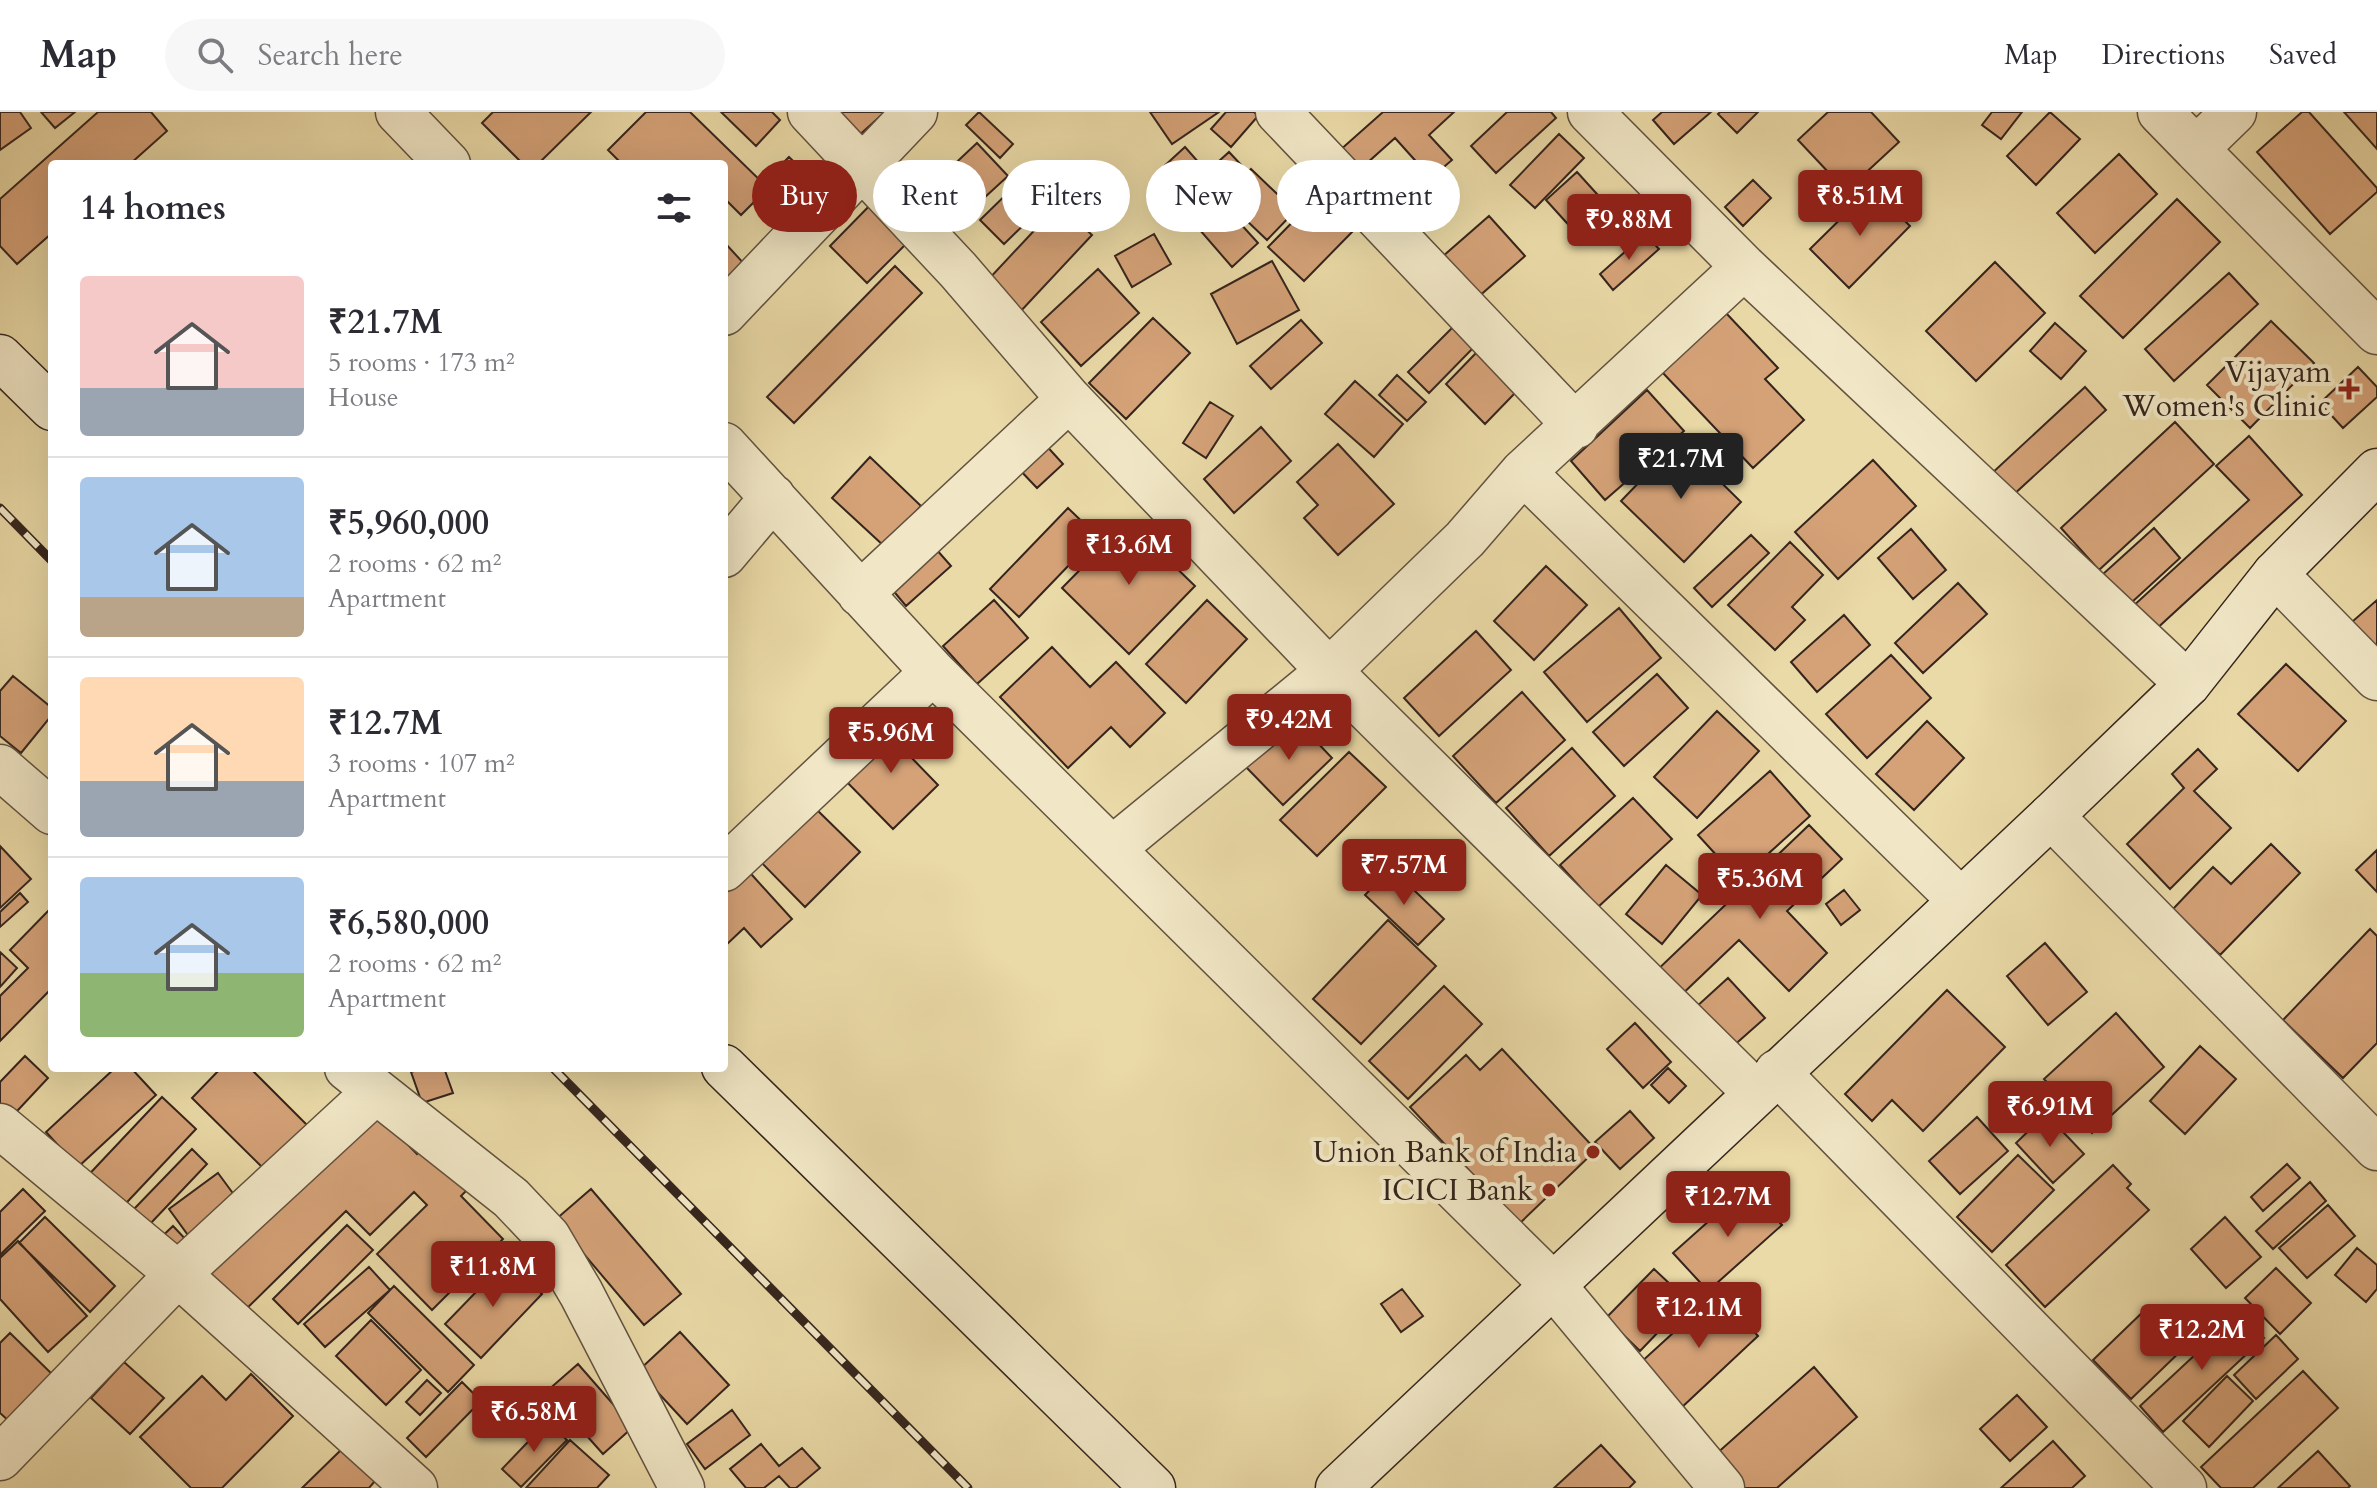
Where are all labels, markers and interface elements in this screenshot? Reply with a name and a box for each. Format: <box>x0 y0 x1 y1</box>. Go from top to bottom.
search box <box>165 19 725 91</box>
text: Map <box>40 29 117 81</box>
icon: search <box>193 33 237 77</box>
text: Search here <box>257 35 403 76</box>
text: Map <box>2004 36 2058 74</box>
text: Directions <box>2102 36 2225 74</box>
text: Saved <box>2269 36 2337 74</box>
chip: Buy <box>752 160 857 232</box>
chip: Rent <box>873 160 986 232</box>
chip: Filters <box>1002 160 1130 232</box>
chip: New <box>1146 160 1261 232</box>
chip: Apartment <box>1277 160 1460 232</box>
pin: ₹8.51M <box>1795 170 1925 238</box>
text: ₹8.51M <box>1816 178 1904 213</box>
text: 14 homes <box>80 185 226 231</box>
icon: filters <box>652 186 696 230</box>
pin: ₹9.88M <box>1564 194 1694 262</box>
text: ₹9.88M <box>1585 202 1673 237</box>
text: ₹21.7M <box>328 299 443 345</box>
icon: home <box>144 308 240 404</box>
text: 5 rooms · 173 m² <box>328 345 515 380</box>
place label: Vijayam Women's Clinic <box>2122 352 2332 427</box>
marker: Vijayam Women's Clinic <box>2338 378 2360 400</box>
text: House <box>328 380 399 415</box>
pin: ₹21.7M <box>1616 433 1746 501</box>
text: ₹21.7M <box>1637 441 1725 476</box>
text: ₹5,960,000 <box>328 500 489 546</box>
icon: home <box>144 509 240 605</box>
pin: ₹13.6M <box>1064 519 1194 587</box>
text: ₹13.6M <box>1085 527 1173 562</box>
text: 2 rooms · 62 m² <box>328 546 501 581</box>
text: Apartment <box>328 581 446 616</box>
pin: ₹9.42M <box>1224 694 1354 762</box>
text: ₹12.7M <box>328 700 443 746</box>
text: ₹9.42M <box>1245 702 1333 737</box>
pin: ₹5.96M <box>826 707 956 775</box>
icon: home <box>144 709 240 805</box>
text: ₹5.96M <box>847 715 935 750</box>
text: 3 rooms · 107 m² <box>328 746 515 781</box>
text: Apartment <box>328 781 446 816</box>
pin: ₹7.57M <box>1339 839 1469 907</box>
text: ₹7.57M <box>1360 847 1448 882</box>
pin: ₹5.36M <box>1695 853 1825 921</box>
text: ₹5.36M <box>1716 861 1804 896</box>
text: ₹6,580,000 <box>328 900 489 946</box>
icon: home <box>144 909 240 1005</box>
text: 2 rooms · 62 m² <box>328 946 501 981</box>
text: Apartment <box>328 981 446 1016</box>
pin: ₹6.91M <box>1985 1081 2115 1149</box>
text: ₹6.91M <box>2006 1089 2094 1124</box>
place label: Union Bank of India <box>1313 1132 1577 1173</box>
marker: Union Bank of India <box>1584 1143 1602 1161</box>
place label: ICICI Bank <box>1382 1170 1533 1211</box>
pin: ₹12.7M <box>1663 1171 1793 1239</box>
text: ₹12.7M <box>1684 1179 1772 1214</box>
marker: ICICI Bank <box>1540 1181 1558 1199</box>
pin: ₹11.8M <box>428 1241 558 1309</box>
text: ₹11.8M <box>449 1249 537 1284</box>
pin: ₹12.1M <box>1634 1282 1764 1350</box>
text: ₹12.1M <box>1655 1290 1743 1325</box>
pin: ₹12.2M <box>2137 1304 2267 1372</box>
text: ₹12.2M <box>2158 1312 2246 1347</box>
pin: ₹6.58M <box>469 1386 599 1454</box>
text: ₹6.58M <box>490 1394 578 1429</box>

